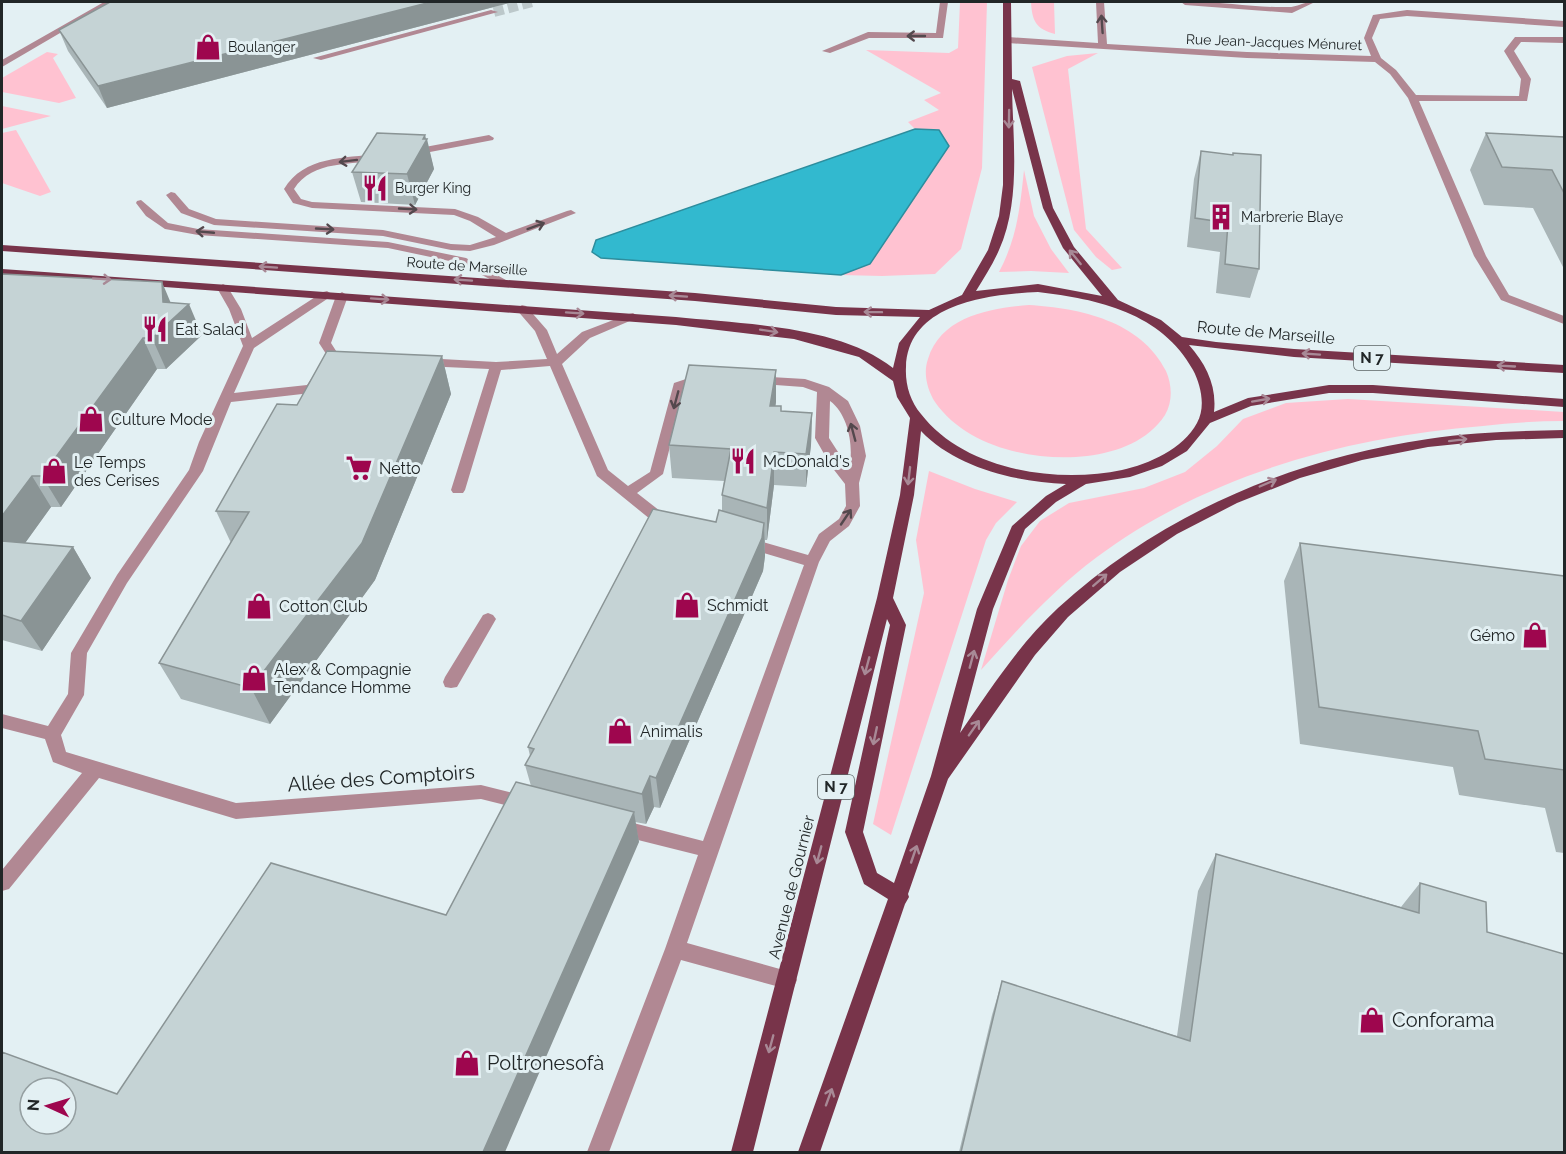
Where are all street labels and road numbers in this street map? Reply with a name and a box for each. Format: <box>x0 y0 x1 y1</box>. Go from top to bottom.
street label: Rue Jean-Jacques Ménuret <box>1186 31 1363 53</box>
street label: Route de Marseille <box>406 254 528 278</box>
street label: Route de Marseille <box>1196 317 1336 348</box>
road number: N 7 <box>1354 346 1390 370</box>
street label: Allée des Comptoirs <box>287 759 475 797</box>
road number: N 7 <box>818 775 854 799</box>
street label: Avenue de Gournier <box>764 813 819 961</box>

